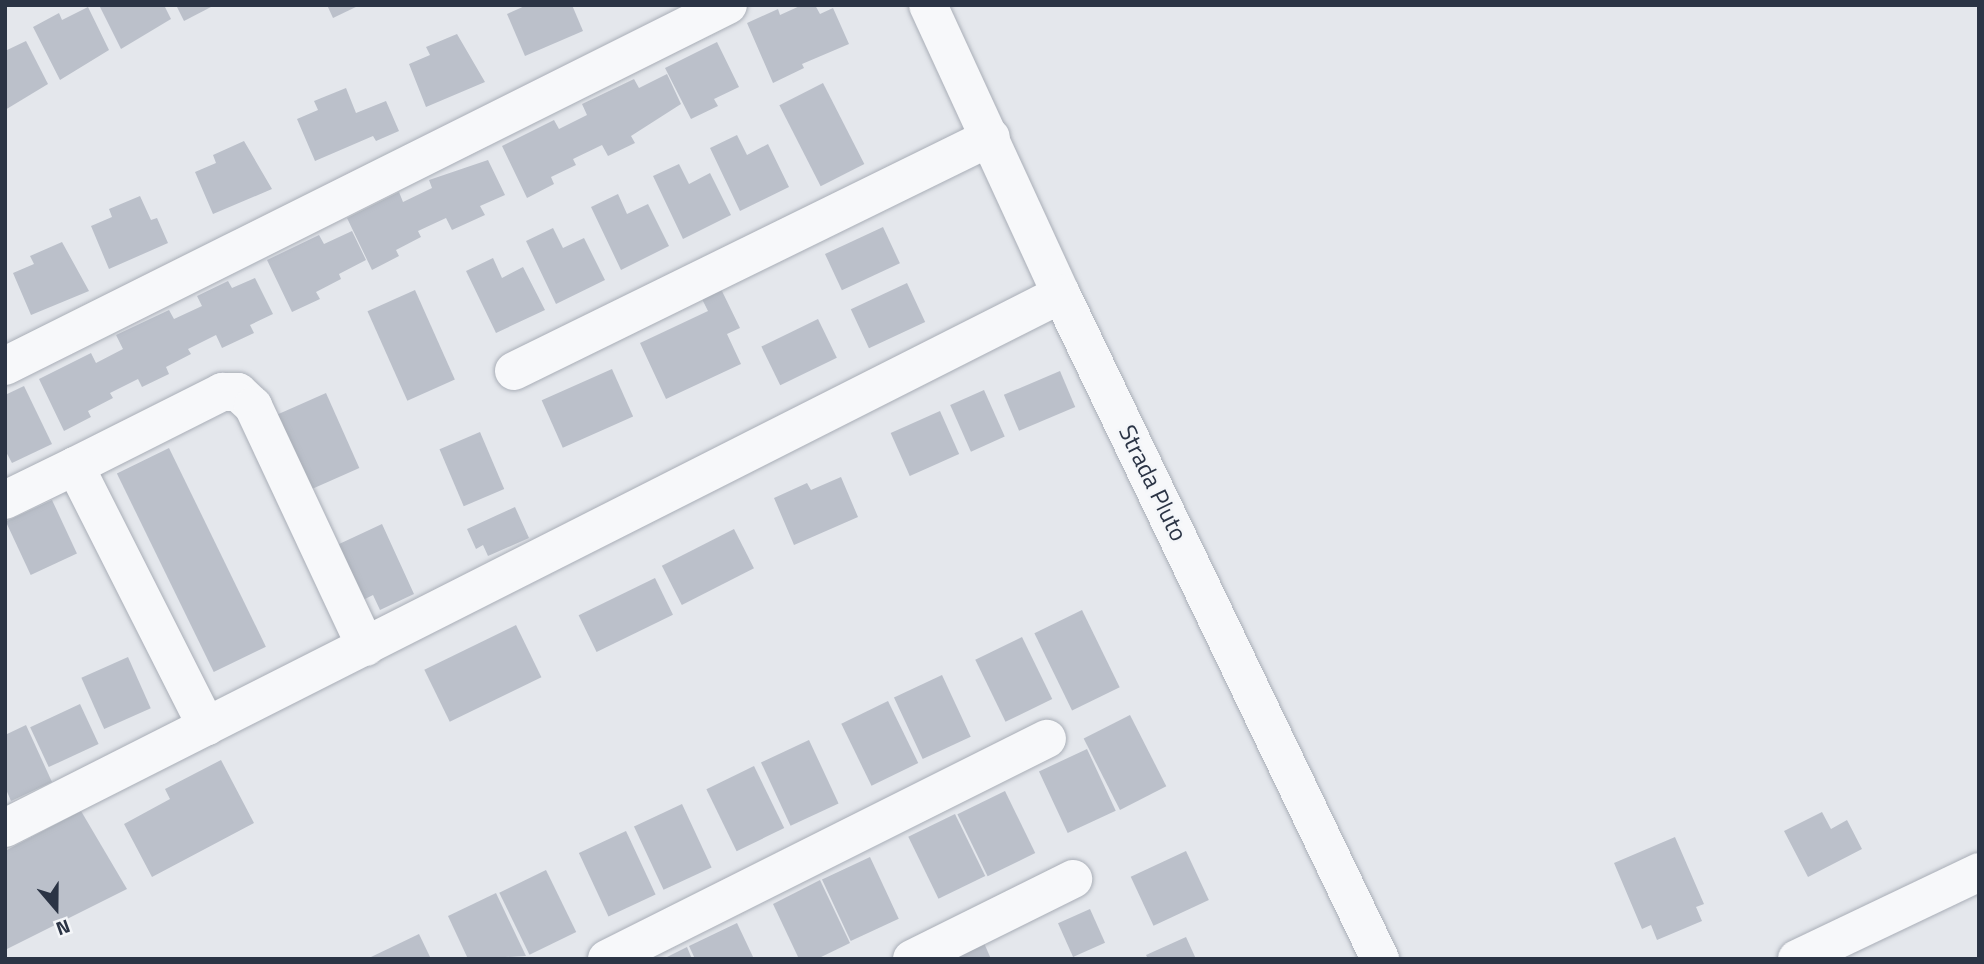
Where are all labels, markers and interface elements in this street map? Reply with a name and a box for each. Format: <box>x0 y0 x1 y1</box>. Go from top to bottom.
street label: Strada Pluto <box>1113 420 1193 546</box>
north arrow <box>21 873 91 943</box>
text: N <box>52 912 75 944</box>

